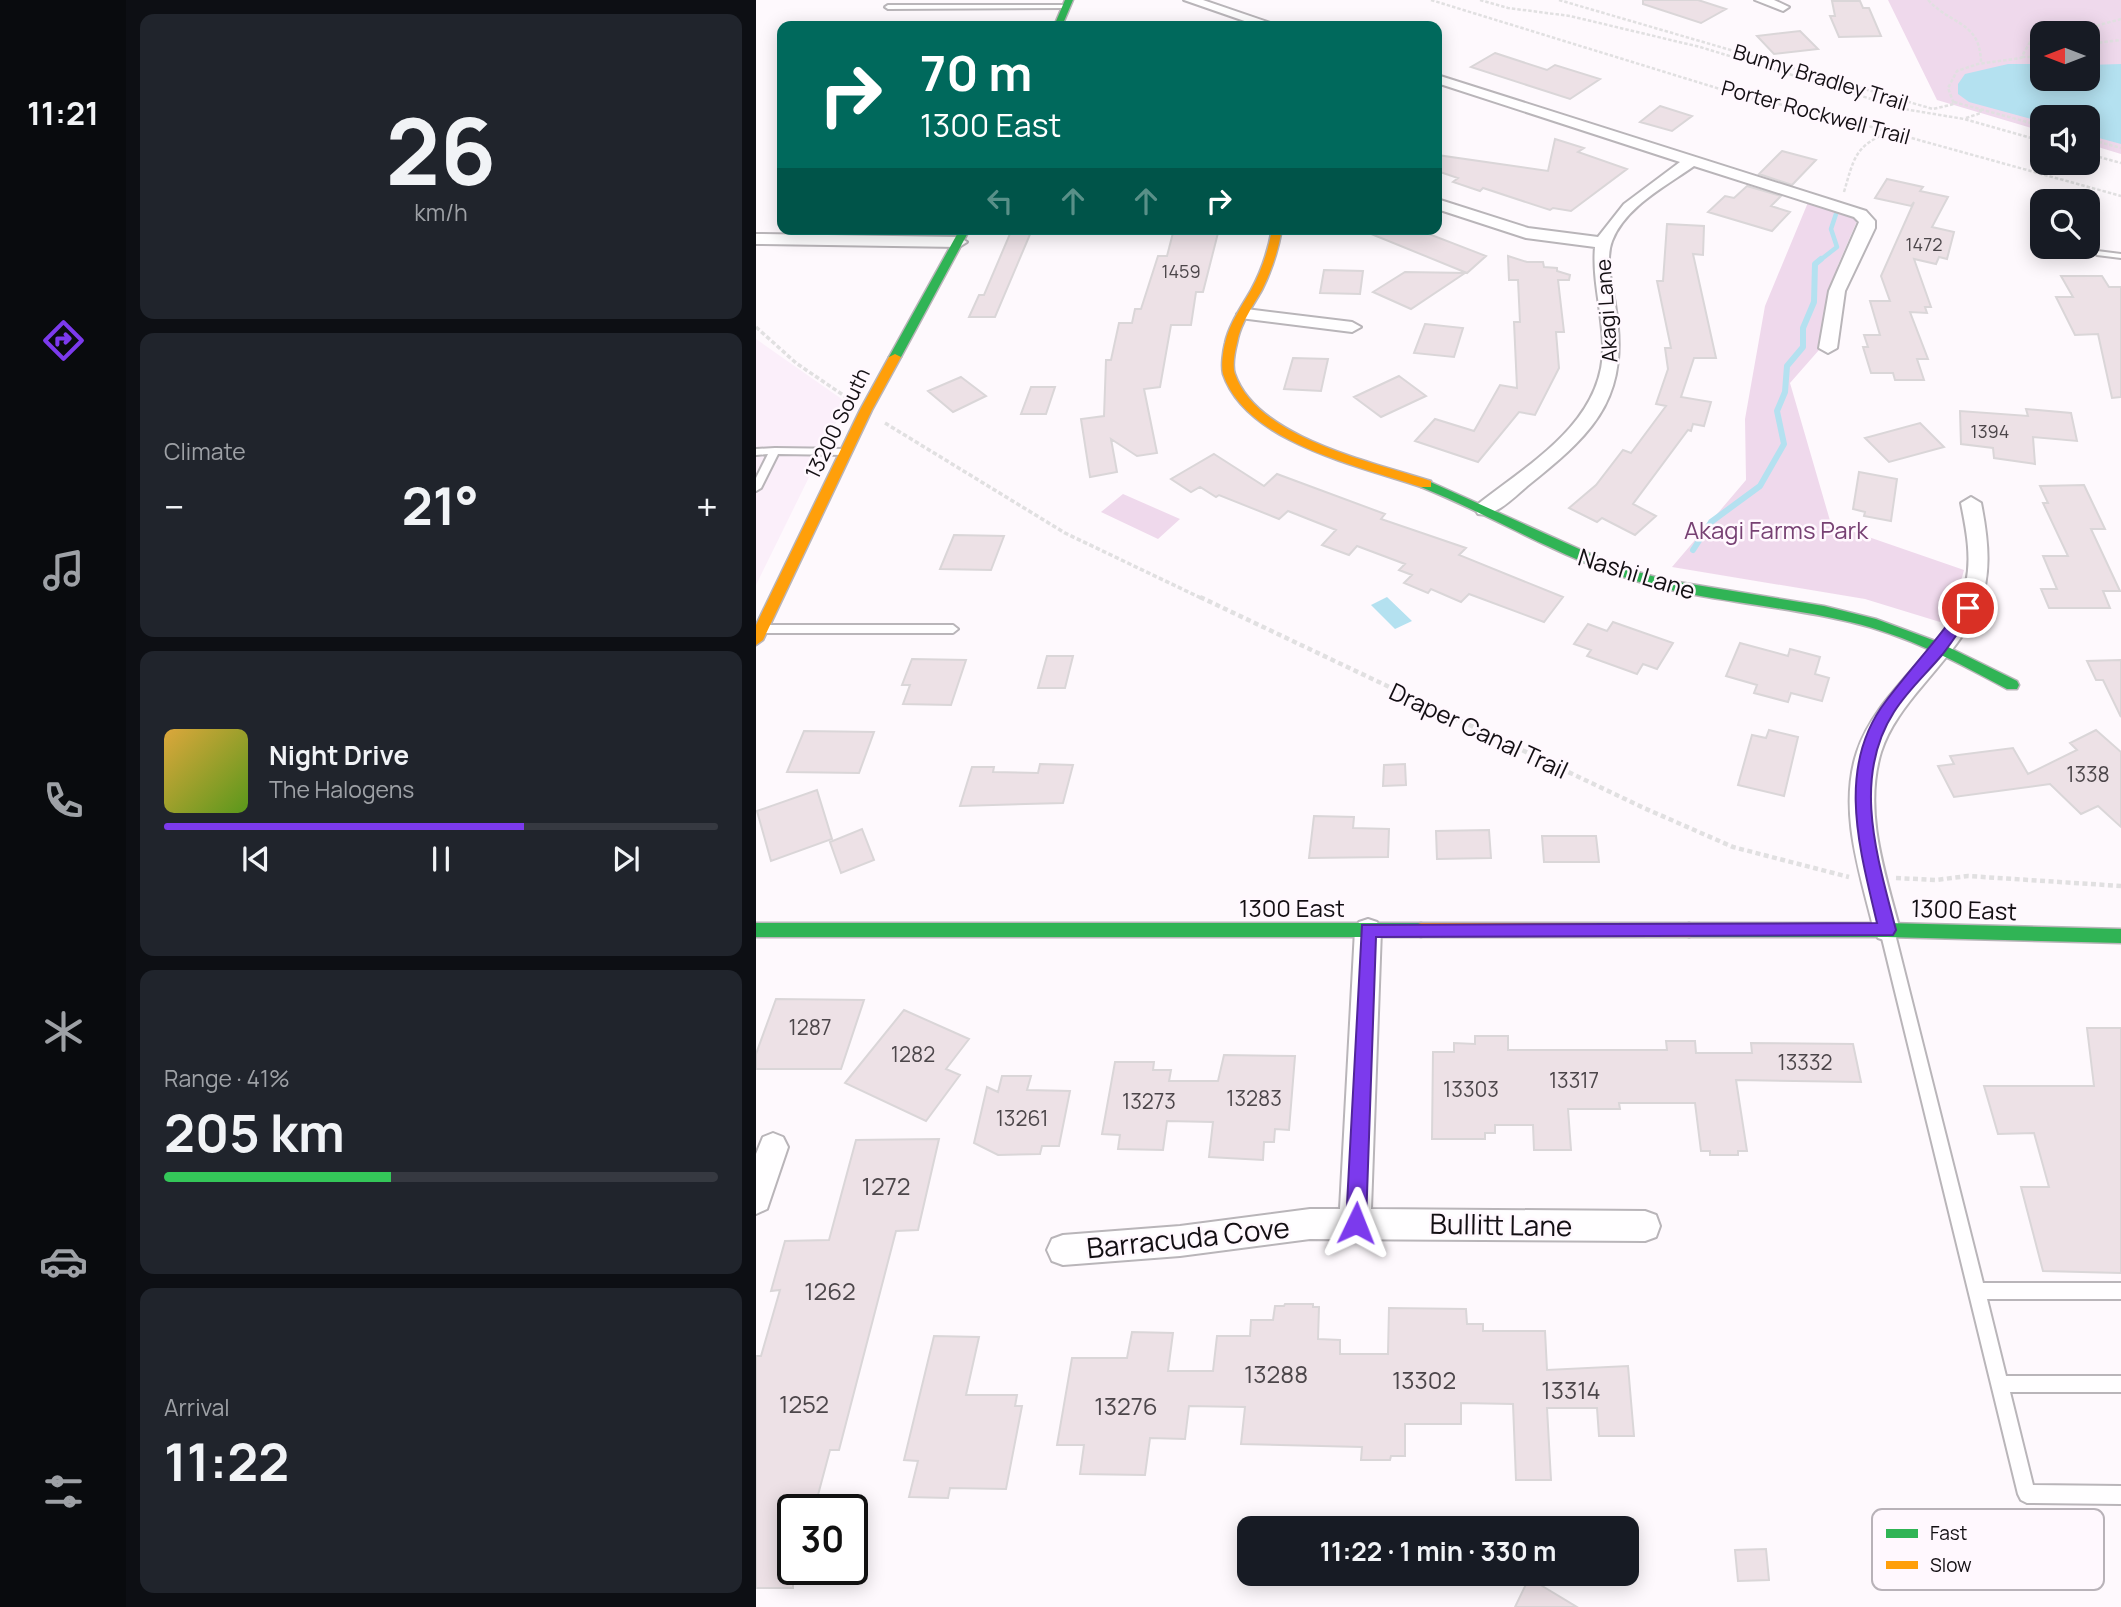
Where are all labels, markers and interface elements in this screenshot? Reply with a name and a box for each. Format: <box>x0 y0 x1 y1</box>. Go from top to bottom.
north arrow <box>2030 21 2100 91</box>
map controls <box>2030 21 2100 259</box>
street label: Bunny Bradley Trail <box>1730 37 1912 117</box>
text: 70 m <box>920 39 1032 106</box>
icon: right <box>805 49 896 140</box>
street label: Porter Rockwell Trail <box>1718 73 1914 151</box>
text: 26 <box>386 88 496 212</box>
text: 11:21 <box>27 91 99 135</box>
text: 1300 East <box>920 103 1061 147</box>
button: sound <box>2030 105 2100 175</box>
icon: left <box>981 182 1019 220</box>
icon: ahead <box>1054 182 1092 220</box>
icon: ahead <box>1127 182 1165 220</box>
icon: right <box>1200 182 1238 220</box>
button: search <box>2030 189 2100 259</box>
text: km/h <box>414 196 468 228</box>
house number: 1472 <box>1906 232 1942 256</box>
street label: Akagi Lane <box>1588 258 1624 364</box>
house number: 1459 <box>1161 259 1201 283</box>
icon: directions <box>39 316 88 365</box>
street label: 13200 South <box>798 363 876 483</box>
house number: 1394 <box>1971 419 2009 443</box>
text: Climate <box>164 435 246 467</box>
text: 21° <box>402 470 479 541</box>
text: − <box>164 480 185 532</box>
text: + <box>696 480 718 532</box>
park label: Akagi Farms Park <box>1684 513 1869 546</box>
street label: Nashi Lane <box>1574 540 1700 606</box>
icon: music <box>39 546 88 595</box>
pin <box>1938 578 1998 638</box>
icon: arrive <box>1949 589 1987 627</box>
street label: Draper Canal Trail <box>1384 674 1574 786</box>
text: Night Drive <box>269 737 409 773</box>
house number: 1338 <box>2066 760 2110 788</box>
text: The Halogens <box>269 773 414 805</box>
icon: phone <box>39 776 88 825</box>
icon: previous <box>237 840 275 878</box>
icon: pause <box>422 840 460 878</box>
icon: next <box>607 840 645 878</box>
street label: 1300 East <box>1239 891 1345 924</box>
street label: 1300 East <box>1910 891 2018 927</box>
icon: climate <box>39 1007 88 1056</box>
house number: 1287 <box>789 1013 831 1041</box>
house number: 1282 <box>891 1040 935 1068</box>
house number: 13332 <box>1778 1048 1833 1076</box>
text: Range · 41% <box>164 1062 290 1094</box>
house number: 13317 <box>1549 1066 1599 1094</box>
house number: 13303 <box>1443 1075 1499 1103</box>
house number: 13283 <box>1226 1084 1282 1112</box>
house number: 13273 <box>1122 1087 1176 1115</box>
text: 205 km <box>164 1097 345 1168</box>
house number: 13261 <box>996 1104 1048 1132</box>
house number: 1272 <box>862 1169 910 1202</box>
position arrow <box>1319 1186 1393 1260</box>
street label: Bullitt Lane <box>1429 1204 1573 1244</box>
street label: Barracuda Cove <box>1085 1207 1291 1267</box>
icon: car <box>39 1237 88 1286</box>
house number: 1262 <box>804 1274 856 1307</box>
house number: 13288 <box>1244 1357 1308 1390</box>
house number: 13302 <box>1392 1363 1456 1396</box>
house number: 13314 <box>1541 1373 1601 1406</box>
house number: 1252 <box>779 1387 829 1420</box>
house number: 13276 <box>1094 1389 1158 1422</box>
text: Arrival <box>164 1391 230 1423</box>
text: 11:22 <box>164 1426 289 1497</box>
icon: filters <box>39 1467 88 1516</box>
speed limit sign: 30 <box>777 1494 868 1585</box>
legend <box>1872 1509 2104 1590</box>
text: Fast <box>1930 1520 1967 1546</box>
text: 11:22 · 1 min · 330 m <box>1320 1533 1556 1569</box>
text: Slow <box>1930 1552 1972 1578</box>

